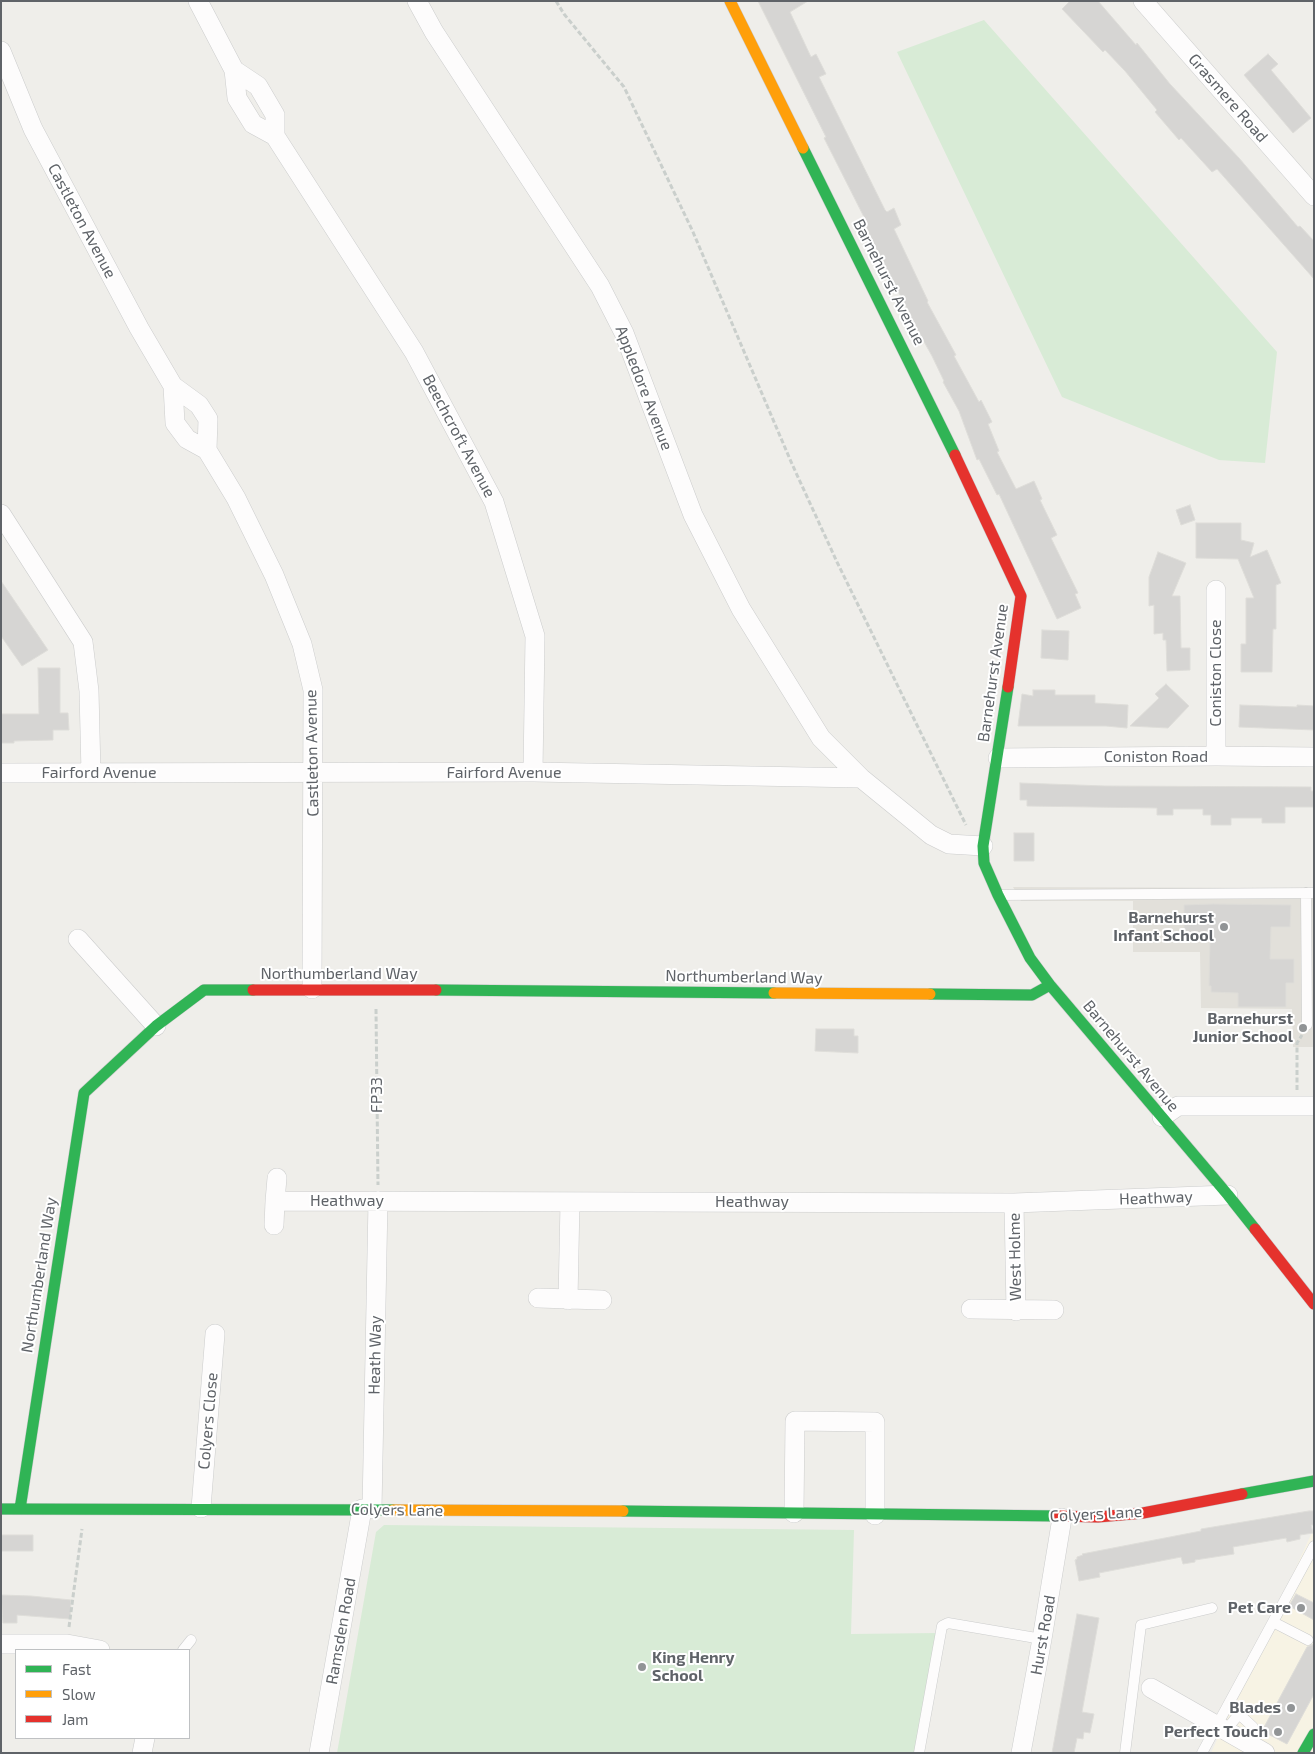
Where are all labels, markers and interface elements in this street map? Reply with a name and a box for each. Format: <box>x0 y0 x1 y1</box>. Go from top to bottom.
street label: Grasmere Road <box>1184 50 1272 146</box>
street label: Castleton Avenue <box>44 160 120 282</box>
street label: Barnehurst Avenue <box>849 216 929 348</box>
street label: Appledore Avenue <box>611 323 677 453</box>
street label: Beechcroft Avenue <box>418 371 500 501</box>
street label: Barnehurst Avenue <box>974 603 1012 743</box>
street label: Coniston Close <box>1206 619 1226 727</box>
street label: Castleton Avenue <box>301 689 323 817</box>
street label: Coniston Road <box>1104 747 1208 767</box>
street label: Fairford Avenue <box>41 763 157 783</box>
street label: Fairford Avenue <box>446 763 562 783</box>
place label: Barnehurst Infant School <box>1113 908 1214 946</box>
marker: Barnehurst Infant School <box>1218 921 1230 933</box>
street label: Northumberland Way <box>260 964 418 984</box>
street label: Northumberland Way <box>665 966 823 988</box>
street label: Barnehurst Avenue <box>1079 996 1183 1116</box>
place label: Barnehurst Junior School <box>1193 1009 1293 1047</box>
marker: Barnehurst Junior School <box>1297 1022 1309 1034</box>
street label: FP33 <box>367 1077 387 1113</box>
street label: Heathway <box>1119 1187 1193 1209</box>
street label: Heathway <box>310 1191 384 1211</box>
street label: Heathway <box>715 1192 789 1212</box>
street label: Northumberland Way <box>17 1196 61 1354</box>
street label: West Holme <box>1005 1213 1025 1301</box>
street label: Heath Way <box>365 1315 385 1395</box>
street label: Colyers Close <box>194 1372 222 1470</box>
street label: Colyers Lane <box>351 1500 443 1520</box>
street label: Colyers Lane <box>1049 1502 1143 1526</box>
street label: Ramsden Road <box>322 1576 360 1686</box>
street label: Hurst Road <box>1027 1594 1059 1676</box>
place label: Pet Care <box>1228 1598 1291 1618</box>
marker: Pet Care <box>1295 1602 1307 1614</box>
place label: King Henry School <box>652 1648 735 1686</box>
legend <box>15 1649 190 1739</box>
text: Fast <box>62 1660 91 1678</box>
marker: King Henry School <box>636 1661 648 1673</box>
text: Slow <box>62 1685 96 1703</box>
place label: Blades <box>1229 1698 1281 1718</box>
marker: Blades <box>1285 1702 1297 1714</box>
text: Jam <box>62 1710 88 1728</box>
place label: Perfect Touch <box>1164 1722 1268 1742</box>
marker: Perfect Touch <box>1272 1726 1284 1738</box>

